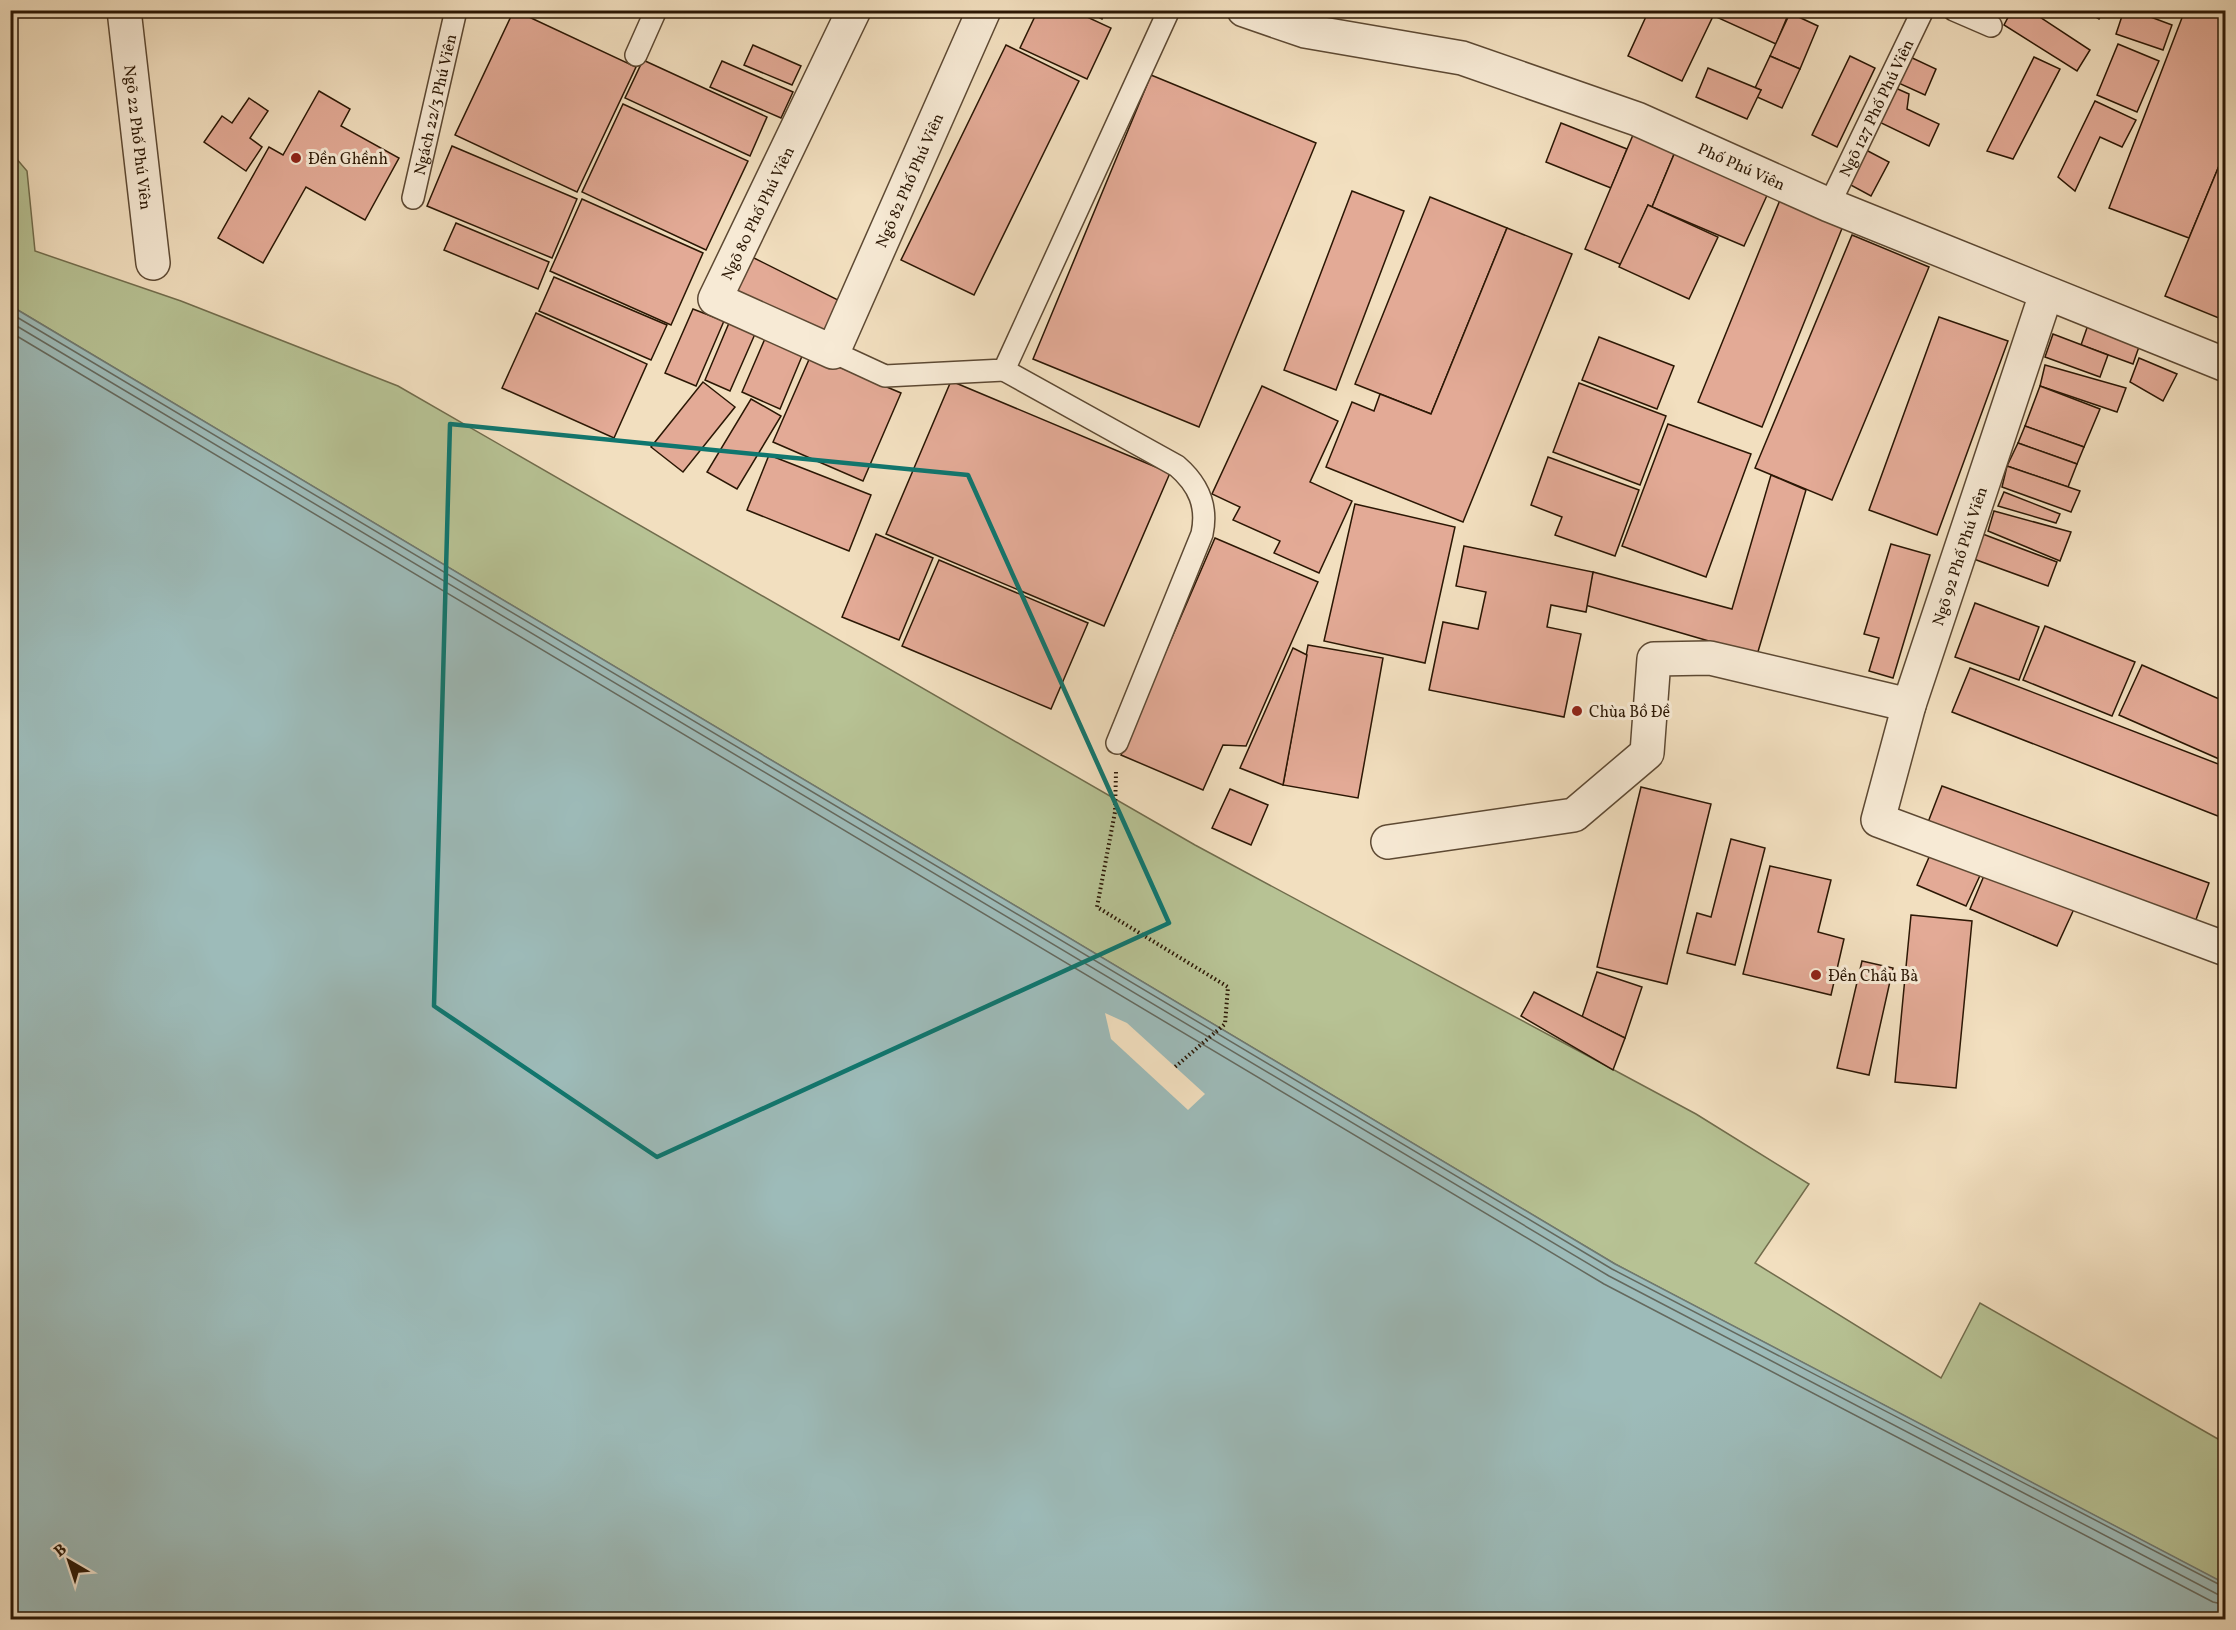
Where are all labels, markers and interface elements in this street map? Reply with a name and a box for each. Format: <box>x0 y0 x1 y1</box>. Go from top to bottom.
street label: Ngách 22/3 Phú Viên <box>410 32 463 178</box>
street label: Ngõ 127 Phố Phú Viên <box>1835 36 1920 181</box>
street label: Ngõ 22 Phố Phú Viên <box>117 64 156 211</box>
street label: Ngõ 82 Phố Phú Viên <box>871 110 950 252</box>
street label: Phố Phú Viên <box>1694 139 1788 197</box>
street label: Ngõ 80 Phố Phú Viên <box>717 143 801 284</box>
place label: Đền Ghềnh <box>308 149 388 171</box>
marker: Đền Ghềnh <box>289 151 303 165</box>
street label: Ngõ 92 Phố Phú Viên <box>1928 484 1994 629</box>
place label: Chùa Bồ Đề <box>1589 702 1670 724</box>
marker: Chùa Bồ Đề <box>1570 704 1584 718</box>
place label: Đền Chầu Bà <box>1828 966 1918 988</box>
marker: Đền Chầu Bà <box>1809 968 1823 982</box>
north arrow <box>39 1531 99 1591</box>
text: B <box>50 1539 72 1563</box>

